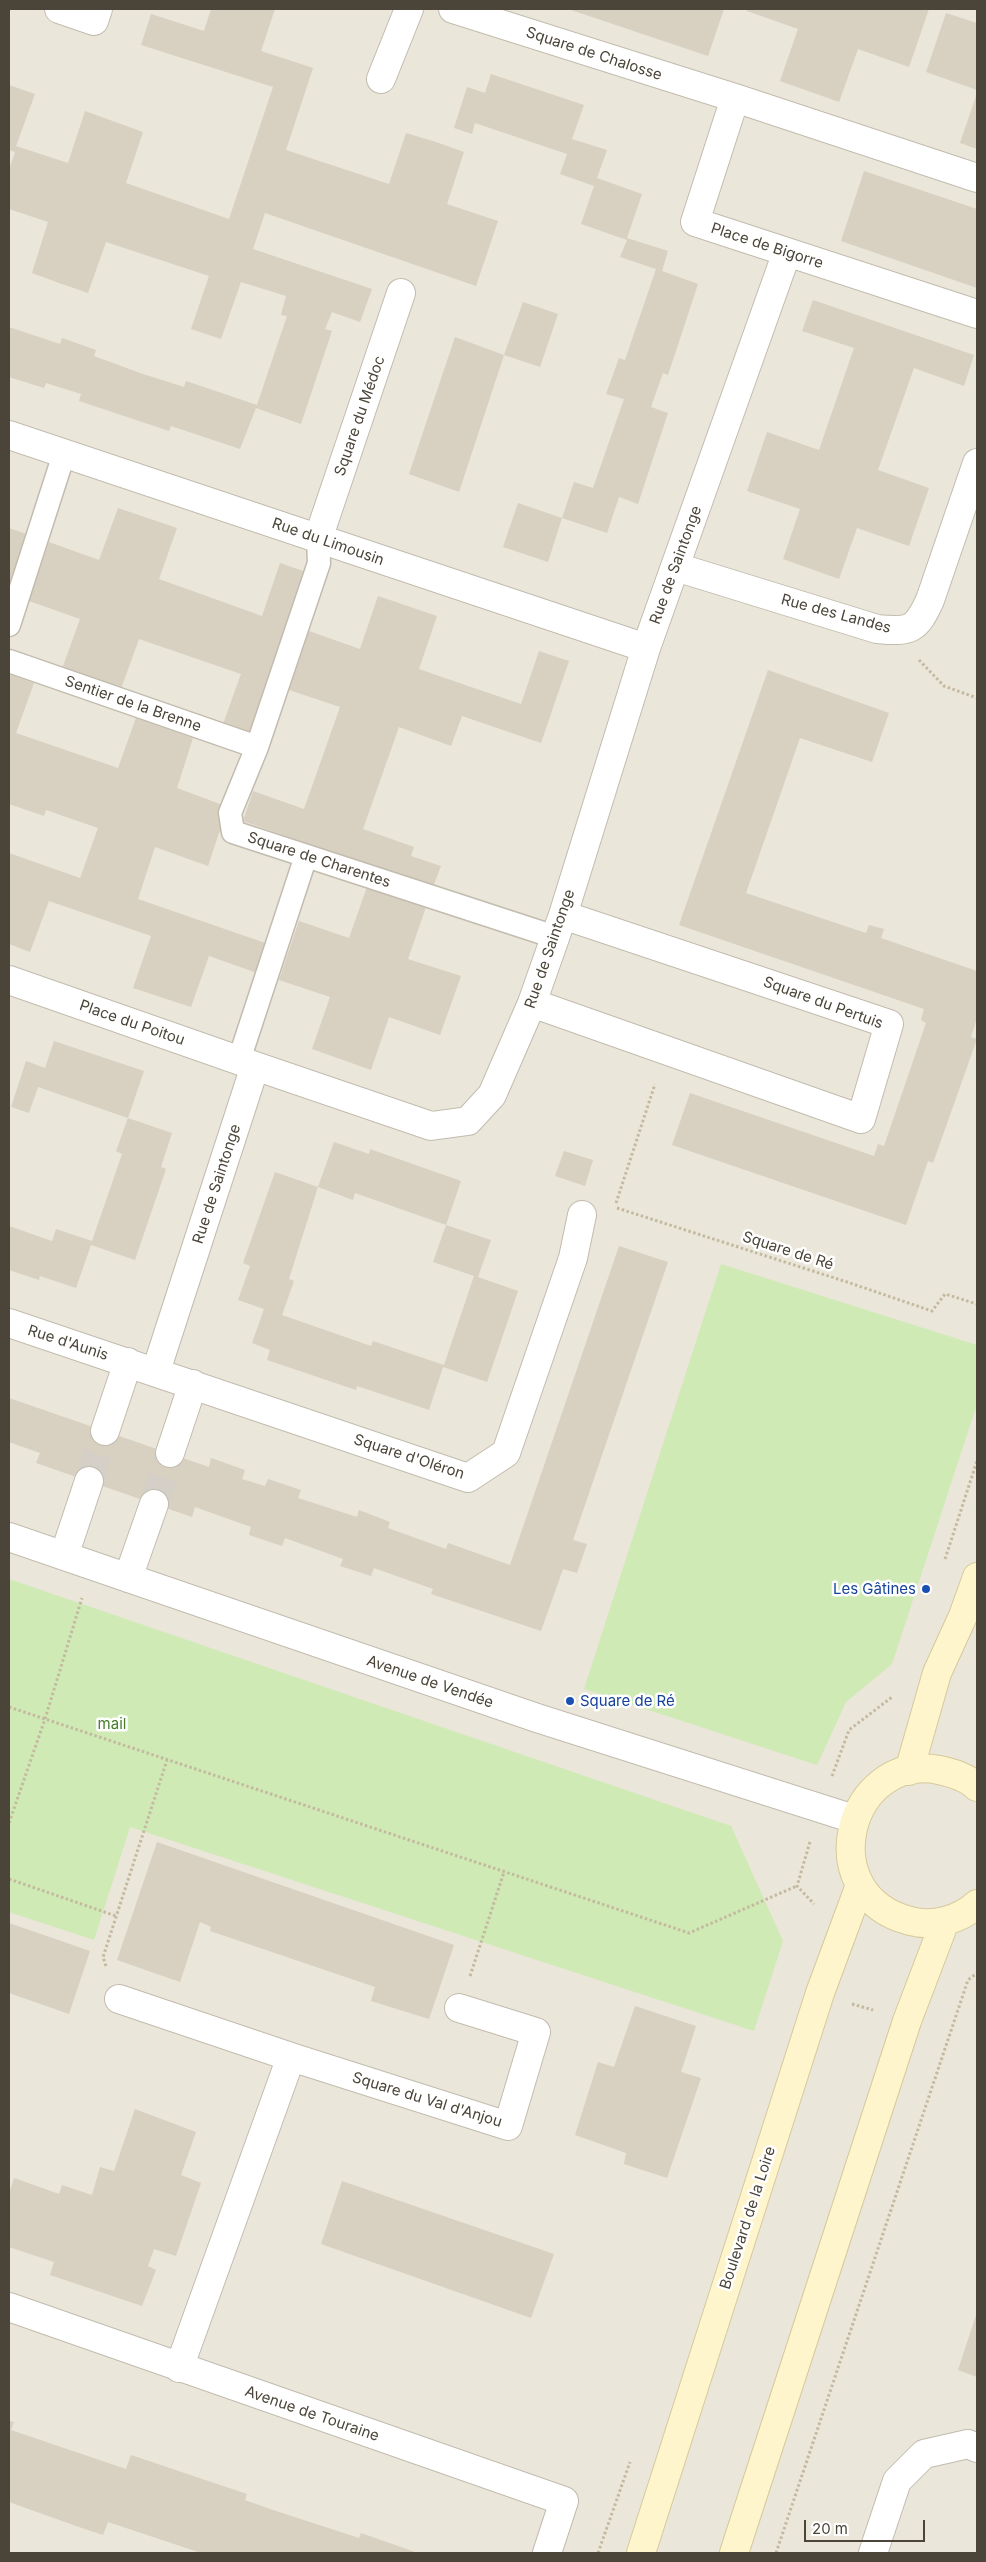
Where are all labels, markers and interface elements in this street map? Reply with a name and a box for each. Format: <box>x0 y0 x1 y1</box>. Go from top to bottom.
street label: Square de Chalosse <box>524 23 664 85</box>
street label: Place de Bigorre <box>709 219 825 273</box>
street label: Square du Médoc <box>331 354 389 478</box>
street label: Rue de Saintonge <box>646 503 706 627</box>
street label: Rue du Limousin <box>270 514 386 570</box>
street label: Rue des Landes <box>779 591 893 637</box>
street label: Sentier de la Brenne <box>62 672 204 736</box>
street label: Square de Charentes <box>245 828 393 892</box>
street label: Rue de Saintonge <box>521 887 579 1011</box>
street label: Square du Pertuis <box>761 973 885 1033</box>
street label: Place du Poitou <box>77 997 187 1049</box>
street label: Rue de Saintonge <box>189 1122 245 1246</box>
street label: Square de Ré <box>740 1228 836 1274</box>
street label: Rue d'Aunis <box>25 1322 111 1364</box>
street label: Square d'Oléron <box>351 1431 467 1483</box>
place label: Les Gâtines <box>833 1580 916 1598</box>
marker: Les Gâtines <box>920 1583 932 1595</box>
street label: Avenue de Vendée <box>364 1652 496 1712</box>
place label: Square de Ré <box>580 1692 675 1710</box>
marker: Square de Ré <box>564 1695 576 1707</box>
park label: mail <box>98 1715 126 1733</box>
street label: Square du Val d'Anjou <box>350 2069 504 2131</box>
street label: Boulevard de la Loire <box>716 2144 780 2292</box>
street label: Avenue de Touraine <box>243 2383 381 2445</box>
scale bar <box>806 2510 927 2542</box>
text: 20 m <box>812 2519 848 2538</box>

